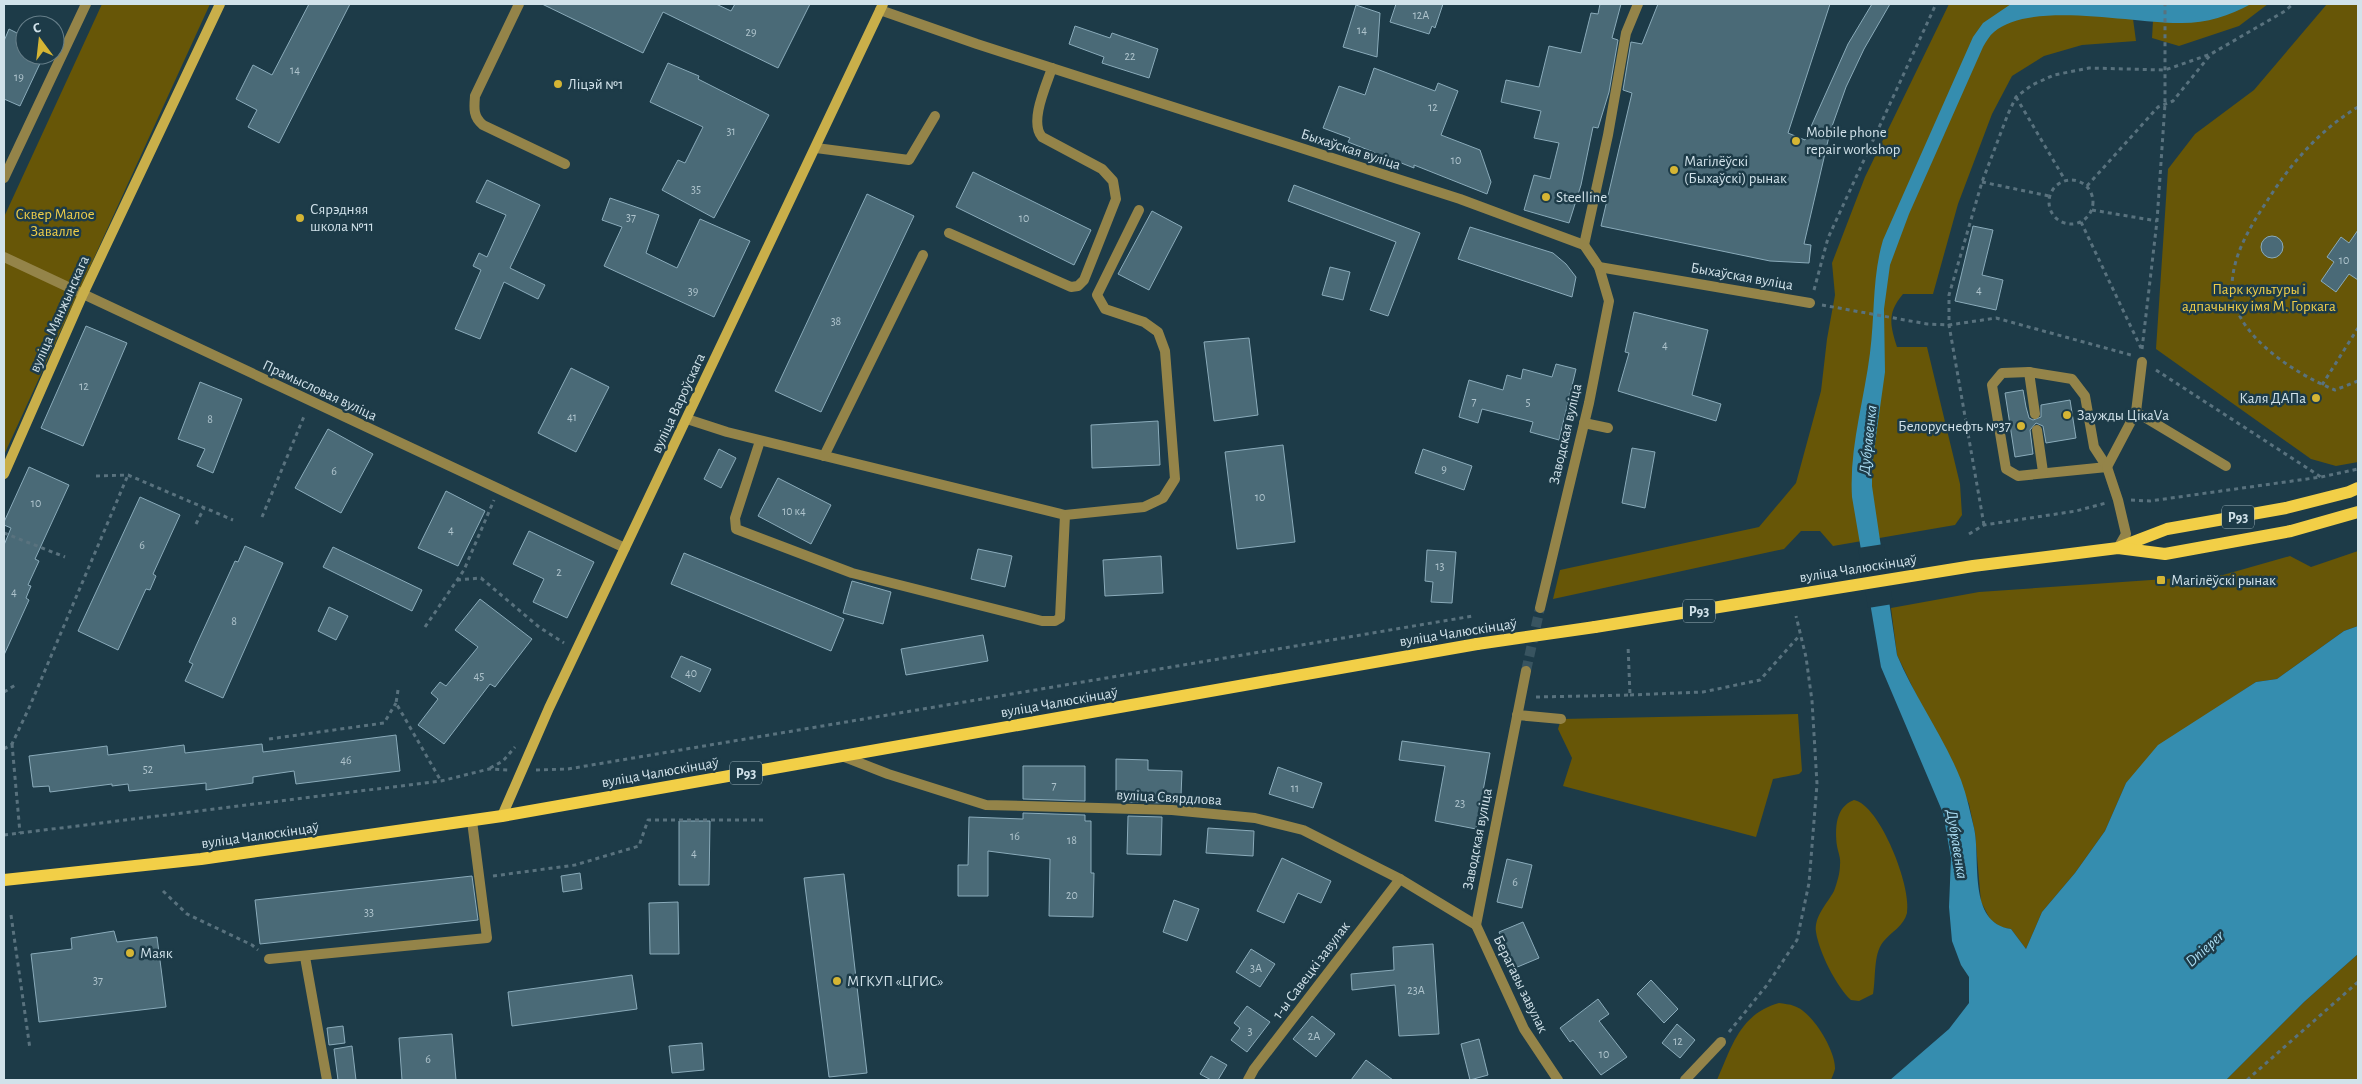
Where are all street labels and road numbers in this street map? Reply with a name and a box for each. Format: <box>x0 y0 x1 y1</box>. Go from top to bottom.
street label: Быхаўская вуліца <box>1299 126 1403 173</box>
street label: вуліца Мянжынскага <box>27 254 92 375</box>
street label: Быхаўская вуліца <box>1689 260 1795 293</box>
street label: вуліца Вароўскага <box>649 351 708 455</box>
street label: Прамысловая вуліца <box>260 357 379 424</box>
street label: Заводская вуліца <box>1547 382 1584 486</box>
road number: Р93 <box>2222 506 2254 528</box>
street label: вуліца Чалюскінцаў <box>1798 552 1918 585</box>
road number: Р93 <box>1683 600 1715 622</box>
street label: вуліца Чалюскінцаў <box>1398 616 1518 649</box>
street label: вуліца Чалюскінцаў <box>999 685 1119 720</box>
street label: вуліца Чалюскінцаў <box>600 755 720 790</box>
road number: Р93 <box>730 761 762 784</box>
street label: вуліца Свярдлова <box>1116 787 1222 808</box>
street label: Заводская вуліца <box>1460 787 1495 891</box>
street label: вуліца Чалюскінцаў <box>200 820 320 851</box>
street label: 1-ы Савецкі завулак <box>1270 919 1353 1022</box>
street label: Берагавы завулак <box>1490 933 1551 1035</box>

